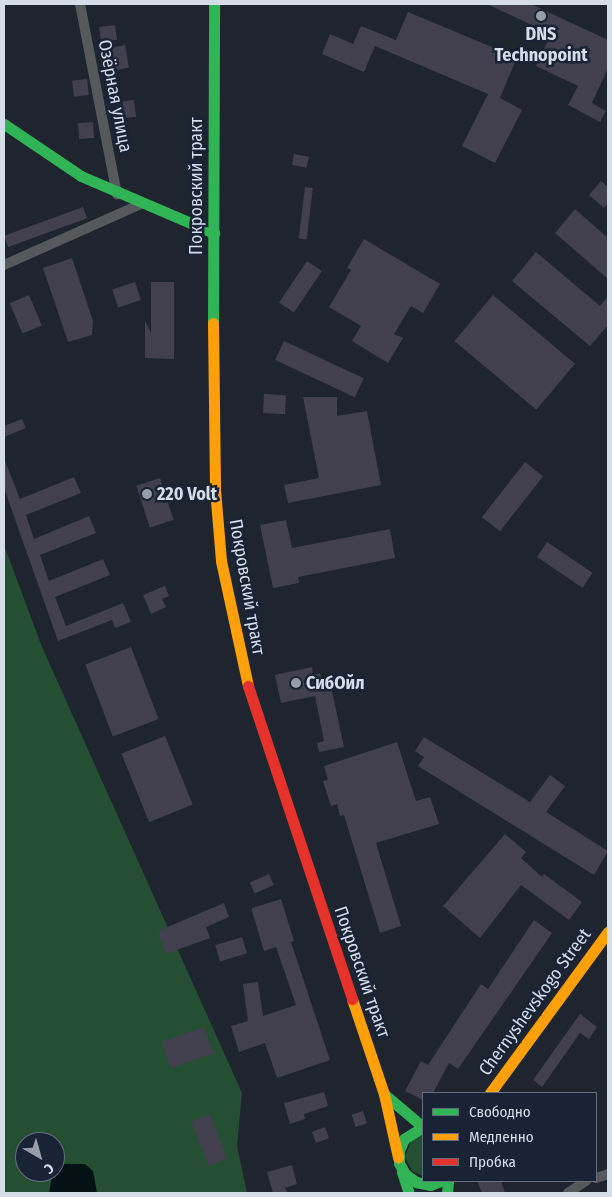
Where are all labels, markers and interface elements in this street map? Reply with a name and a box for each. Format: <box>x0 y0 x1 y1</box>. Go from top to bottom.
marker: DNS Technopoint <box>535 10 547 22</box>
place label: DNS Technopoint <box>494 24 588 66</box>
street label: Озёрная улица <box>94 38 136 154</box>
street label: Покровский тракт <box>185 117 207 255</box>
place label: 220 Volt <box>157 483 217 505</box>
marker: 220 Volt <box>141 488 153 500</box>
street label: Покровский тракт <box>224 517 270 657</box>
place label: СибОйл <box>306 672 365 694</box>
marker: СибОйл <box>290 677 302 689</box>
street label: Покровский тракт <box>329 903 395 1041</box>
street label: Chernyshevskogo Street <box>474 924 596 1080</box>
legend <box>422 1092 597 1182</box>
text: Свободно <box>469 1103 531 1121</box>
text: Медленно <box>469 1128 534 1146</box>
north arrow <box>15 1132 65 1182</box>
text: Пробка <box>469 1153 516 1171</box>
text: С <box>41 1159 57 1177</box>

